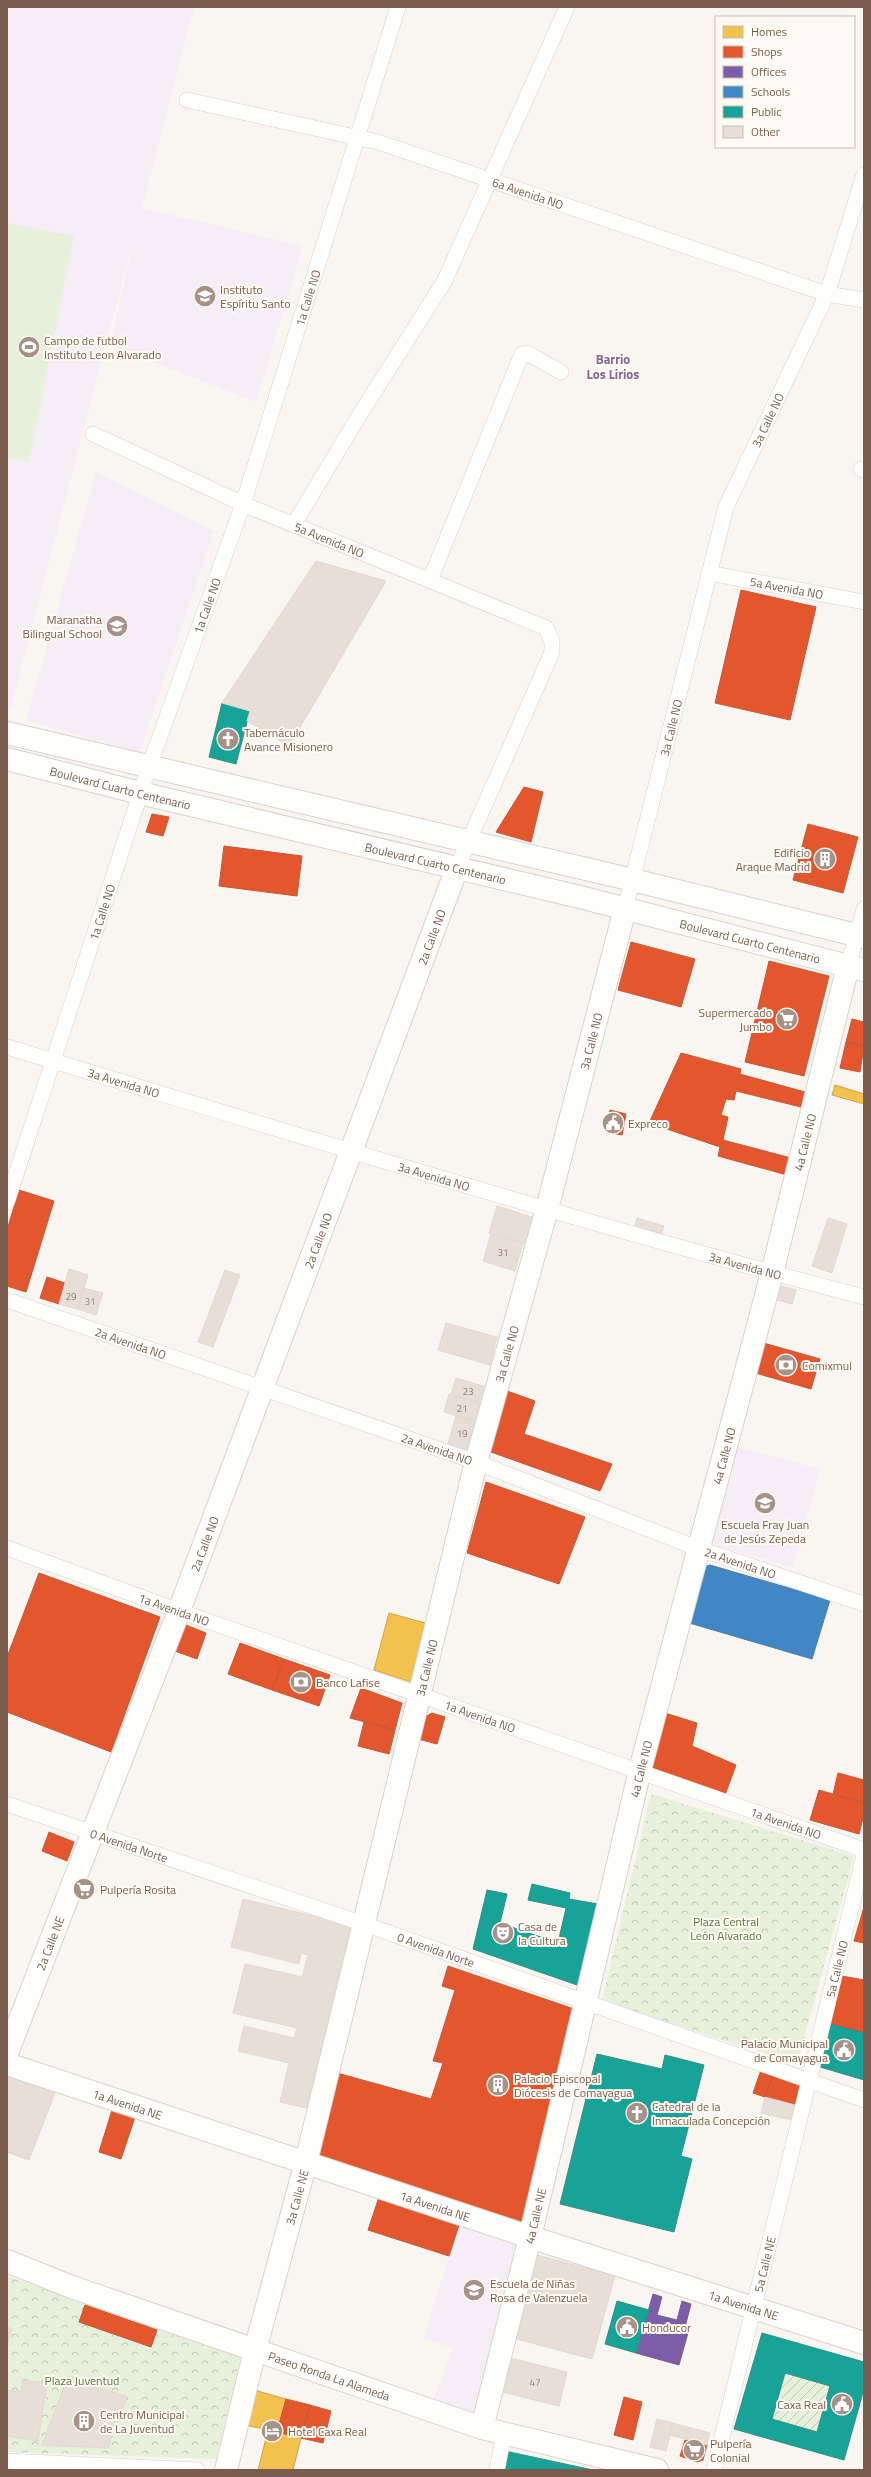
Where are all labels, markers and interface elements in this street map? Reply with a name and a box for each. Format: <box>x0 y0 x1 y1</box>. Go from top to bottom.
legend <box>715 16 855 148</box>
text: Homes <box>751 22 787 41</box>
text: Shops <box>751 42 783 61</box>
text: Offices <box>751 62 787 81</box>
text: Schools <box>751 82 791 101</box>
text: Public <box>751 102 781 121</box>
text: Other <box>751 122 780 141</box>
street label: 6a Avenida NO <box>490 172 566 214</box>
street label: 1a Calle NO <box>290 267 325 328</box>
place label: Instituto Espíritu Santo <box>220 280 291 313</box>
school or university icon: Instituto Espíritu Santo <box>192 283 218 309</box>
place label: Campo de futbol Instituto Leon Alvarado <box>44 331 161 364</box>
sports icon: Campo de futbol Instituto Leon Alvarado <box>16 334 42 360</box>
district label: Barrio Los Lirios <box>587 349 639 384</box>
street label: 3a Calle NO <box>746 389 788 450</box>
street label: 5a Avenida NO <box>292 517 368 562</box>
street label: 5a Avenida NO <box>748 571 825 604</box>
street label: 1a Calle NO <box>188 575 225 636</box>
place label: Maranatha Bilingual School <box>23 610 102 643</box>
school or university icon: Maranatha Bilingual School <box>104 613 130 639</box>
street label: 3a Calle NO <box>654 697 687 758</box>
place label: Tabernáculo Avance Misionero <box>244 723 333 756</box>
church icon: Tabernáculo Avance Misionero <box>215 726 241 752</box>
street label: Boulevard Cuarto Centenario <box>48 761 193 814</box>
street label: Boulevard Cuarto Centenario <box>363 837 508 889</box>
place label: Edificio Araque Madrid <box>736 843 810 876</box>
building icon: Edificio Araque Madrid <box>812 846 838 872</box>
street label: 1a Calle NO <box>84 881 120 943</box>
street label: 2a Calle NO <box>412 906 450 968</box>
street label: Boulevard Cuarto Centenario <box>678 914 822 968</box>
place label: Supermercado Jumbo <box>699 1003 772 1036</box>
supermarket icon: Supermercado Jumbo <box>774 1006 800 1032</box>
street label: 3a Calle NO <box>574 1010 607 1072</box>
street label: 3a Avenida NO <box>85 1063 162 1102</box>
public building icon: Expreco <box>600 1110 626 1136</box>
street label: 4a Calle NO <box>788 1111 821 1172</box>
place label: Expreco <box>628 1114 668 1133</box>
street label: 3a Avenida NO <box>396 1156 472 1196</box>
street label: 2a Calle NO <box>299 1210 337 1271</box>
house number: 31 <box>497 1245 509 1260</box>
street label: 3a Avenida NO <box>707 1246 784 1284</box>
house number: 29 <box>65 1289 77 1304</box>
house number: 31 <box>84 1294 96 1309</box>
street label: 2a Avenida NO <box>93 1322 169 1364</box>
street label: 3a Calle NO <box>489 1323 523 1384</box>
bank icon: Comixmul <box>773 1352 799 1378</box>
place label: Comixmul <box>802 1356 852 1375</box>
house number: 23 <box>462 1384 474 1399</box>
house number: 21 <box>456 1401 468 1416</box>
street label: 4a Calle NO <box>707 1425 740 1486</box>
house number: 19 <box>456 1426 468 1441</box>
street label: 2a Avenida NO <box>399 1427 475 1470</box>
school or university icon: Escuela Fray Juan de Jesús Zepeda <box>752 1490 778 1516</box>
street label: 2a Calle NO <box>185 1513 223 1574</box>
place label: Escuela Fray Juan de Jesús Zepeda <box>721 1515 809 1548</box>
street label: 2a Avenida NO <box>702 1542 779 1583</box>
street label: 1a Avenida NO <box>136 1588 212 1631</box>
street label: 3a Calle NO <box>410 1637 442 1698</box>
bank icon: Banco Lafise <box>288 1669 314 1695</box>
place label: Banco Lafise <box>316 1673 380 1692</box>
street label: 1a Avenida NO <box>442 1695 518 1737</box>
street label: 4a Calle NO <box>624 1738 657 1799</box>
street label: 1a Avenida NO <box>748 1802 824 1844</box>
street label: 0 Avenida Norte <box>88 1823 171 1867</box>
supermarket icon: Pulpería Rosita <box>71 1876 97 1902</box>
place label: Pulpería Rosita <box>100 1880 176 1899</box>
park label: Plaza Central León Alvarado <box>690 1912 762 1945</box>
street label: 2a Calle NE <box>31 1913 69 1973</box>
place label: Casa de la Cultura <box>518 1917 566 1950</box>
theatre icon: Casa de la Cultura <box>490 1920 516 1946</box>
street label: 0 Avenida Norte <box>395 1927 477 1972</box>
street label: 5a Calle NO <box>820 1938 852 1999</box>
place label: Palacio Municipal de Comayagua <box>741 2034 828 2067</box>
public building icon: Palacio Municipal de Comayagua <box>831 2037 857 2063</box>
place label: Palacio Episcopal Diócesis de Comayagua <box>514 2069 632 2102</box>
building icon: Palacio Episcopal Diócesis de Comayagua <box>485 2072 511 2098</box>
street label: 1a Avenida NE <box>90 2083 166 2124</box>
place label: Catedral de la Inmaculada Concepción <box>652 2097 770 2130</box>
church icon: Catedral de la Inmaculada Concepción <box>624 2100 650 2126</box>
street label: 3a Calle NE <box>280 2167 313 2227</box>
street label: 1a Avenida NE <box>398 2185 473 2226</box>
street label: 4a Calle NE <box>519 2185 551 2246</box>
street label: 5a Calle NE <box>748 2234 780 2294</box>
place label: Escuela de Niñas Rosa de Valenzuela <box>490 2274 588 2307</box>
school or university icon: Escuela de Niñas Rosa de Valenzuela <box>461 2277 487 2303</box>
street label: 1a Avenida NE <box>706 2285 782 2325</box>
public building icon: Honducor <box>614 2314 640 2340</box>
place label: Honducor <box>642 2318 691 2337</box>
street label: Paseo Ronda La Alameda <box>266 2346 393 2405</box>
park label: Plaza Juventud <box>45 2371 119 2390</box>
house number: 47 <box>529 2375 541 2390</box>
public building icon: Caxa Real <box>829 2391 855 2417</box>
place label: Caxa Real <box>777 2395 826 2414</box>
place label: Centro Municipal de La Juventud <box>100 2405 185 2438</box>
building icon: Centro Municipal de La Juventud <box>71 2408 97 2434</box>
hotel icon: Hotel Caxa Real <box>259 2418 285 2444</box>
place label: Hotel Caxa Real <box>288 2422 367 2441</box>
place label: Pulpería Colonial <box>710 2434 751 2467</box>
supermarket icon: Pulpería Colonial <box>681 2437 707 2463</box>

